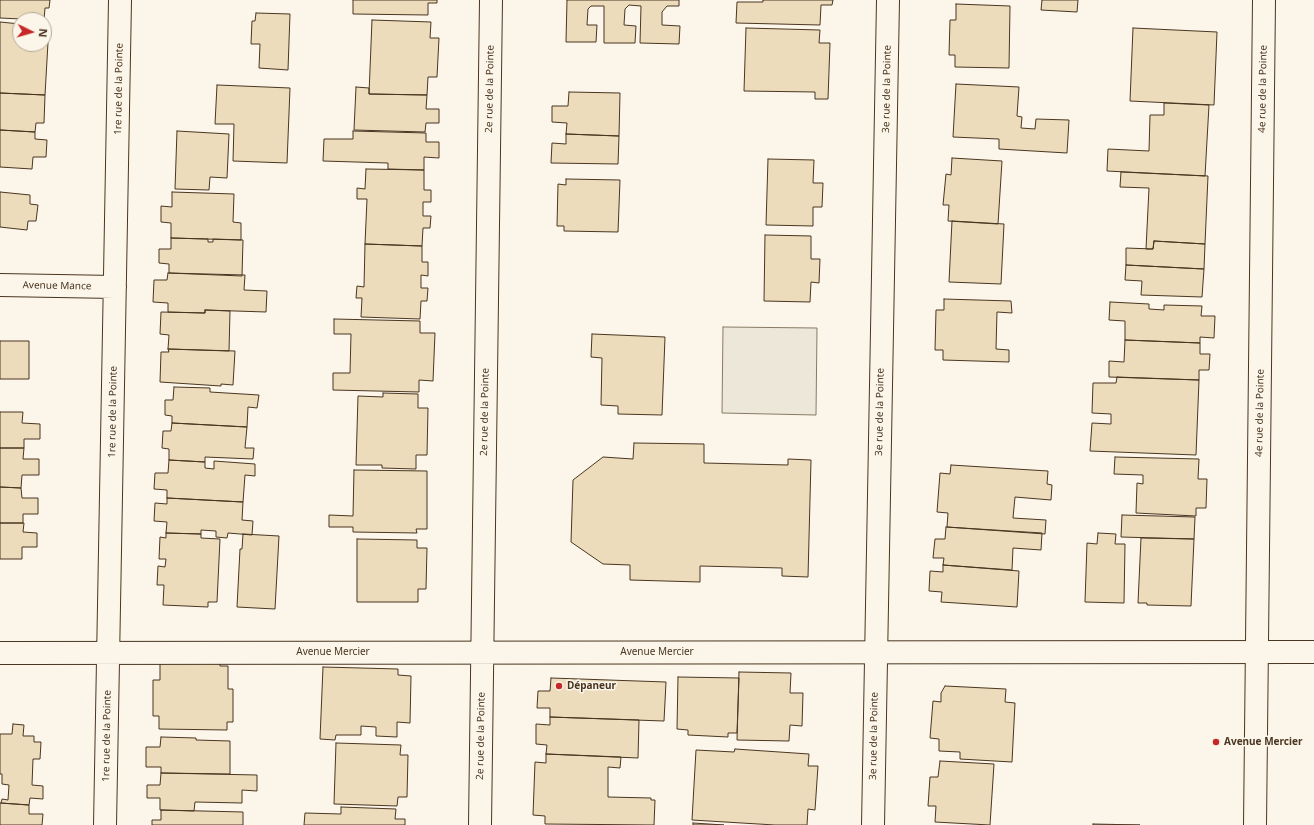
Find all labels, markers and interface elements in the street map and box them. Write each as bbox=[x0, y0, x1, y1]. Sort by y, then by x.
north arrow bbox=[12, 12, 52, 52]
text: N bbox=[36, 28, 51, 38]
street label: 1re rue de la Pointe bbox=[112, 43, 126, 135]
street label: 2e rue de la Pointe bbox=[483, 45, 497, 133]
street label: 3e rue de la Pointe bbox=[880, 45, 894, 133]
street label: 4e rue de la Pointe bbox=[1256, 45, 1270, 133]
street label: Avenue Mance bbox=[22, 279, 92, 293]
street label: 1re rue de la Pointe bbox=[106, 366, 120, 458]
street label: 2e rue de la Pointe bbox=[478, 368, 492, 456]
street label: 3e rue de la Pointe bbox=[873, 368, 887, 456]
street label: 4e rue de la Pointe bbox=[1253, 369, 1267, 457]
street label: Avenue Mercier bbox=[296, 646, 370, 658]
street label: Avenue Mercier bbox=[620, 646, 694, 658]
place label: Dépaneur bbox=[567, 680, 616, 692]
marker: Dépaneur bbox=[554, 681, 564, 691]
street label: 1re rue de la Pointe bbox=[100, 690, 114, 782]
street label: 2e rue de la Pointe bbox=[474, 692, 488, 780]
street label: 3e rue de la Pointe bbox=[867, 692, 881, 780]
place label: Avenue Mercier bbox=[1224, 736, 1302, 748]
marker: Avenue Mercier bbox=[1211, 737, 1221, 747]

